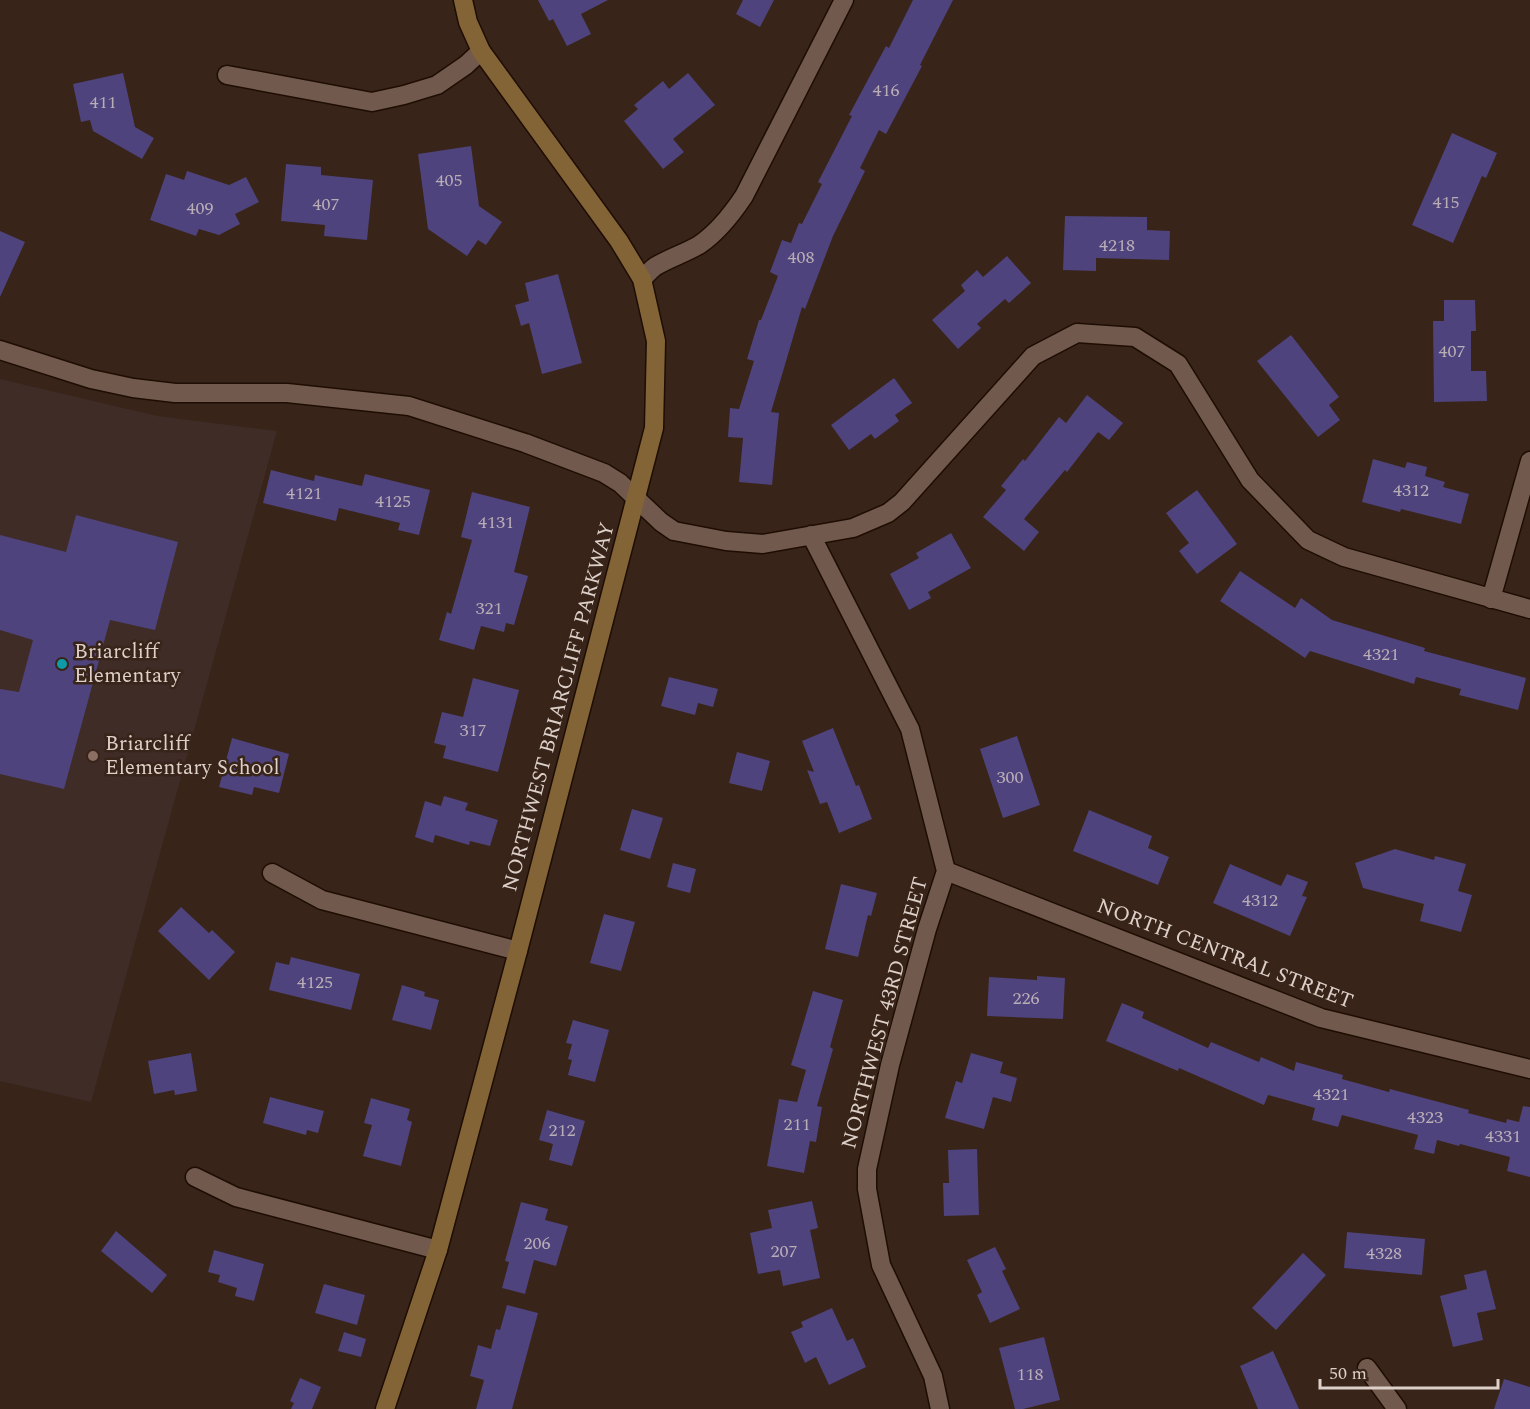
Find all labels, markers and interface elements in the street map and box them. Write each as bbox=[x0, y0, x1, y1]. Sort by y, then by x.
house number: 416 bbox=[873, 77, 900, 104]
house number: 411 bbox=[90, 89, 117, 116]
house number: 405 bbox=[436, 167, 463, 194]
house number: 415 bbox=[1433, 189, 1460, 216]
house number: 407 bbox=[313, 191, 340, 218]
house number: 409 bbox=[187, 195, 214, 222]
house number: 4218 bbox=[1099, 232, 1135, 259]
house number: 408 bbox=[788, 244, 815, 271]
house number: 407 bbox=[1439, 338, 1466, 365]
house number: 4312 bbox=[1393, 477, 1429, 504]
house number: 4121 bbox=[286, 480, 322, 507]
house number: 4125 bbox=[375, 488, 411, 515]
house number: 4131 bbox=[478, 509, 514, 536]
street label: NORTHWEST BRIARCLIFF PARKWAY bbox=[494, 519, 624, 895]
house number: 321 bbox=[476, 595, 503, 622]
place label: Briarcliff Elementary bbox=[74, 636, 182, 692]
house number: 4321 bbox=[1363, 641, 1399, 668]
marker: Briarcliff Elementary bbox=[55, 657, 69, 671]
house number: 317 bbox=[460, 717, 487, 744]
place label: Briarcliff Elementary School bbox=[105, 728, 280, 784]
marker: Briarcliff Elementary School bbox=[86, 749, 100, 763]
house number: 300 bbox=[997, 764, 1024, 791]
street label: NORTHWEST 43RD STREET bbox=[833, 873, 937, 1153]
house number: 4312 bbox=[1242, 887, 1278, 914]
street label: NORTH CENTRAL STREET bbox=[1092, 890, 1358, 1018]
house number: 4125 bbox=[297, 969, 333, 996]
house number: 226 bbox=[1013, 985, 1040, 1012]
house number: 4321 bbox=[1313, 1081, 1349, 1108]
house number: 4323 bbox=[1407, 1104, 1443, 1131]
house number: 211 bbox=[784, 1111, 811, 1138]
house number: 212 bbox=[549, 1117, 576, 1144]
house number: 4331 bbox=[1485, 1123, 1521, 1150]
house number: 206 bbox=[524, 1230, 551, 1257]
house number: 207 bbox=[771, 1238, 798, 1265]
house number: 4328 bbox=[1366, 1240, 1402, 1267]
scale bar bbox=[1320, 1352, 1498, 1390]
text: 50 m bbox=[1329, 1360, 1367, 1387]
house number: 118 bbox=[1017, 1361, 1044, 1388]

